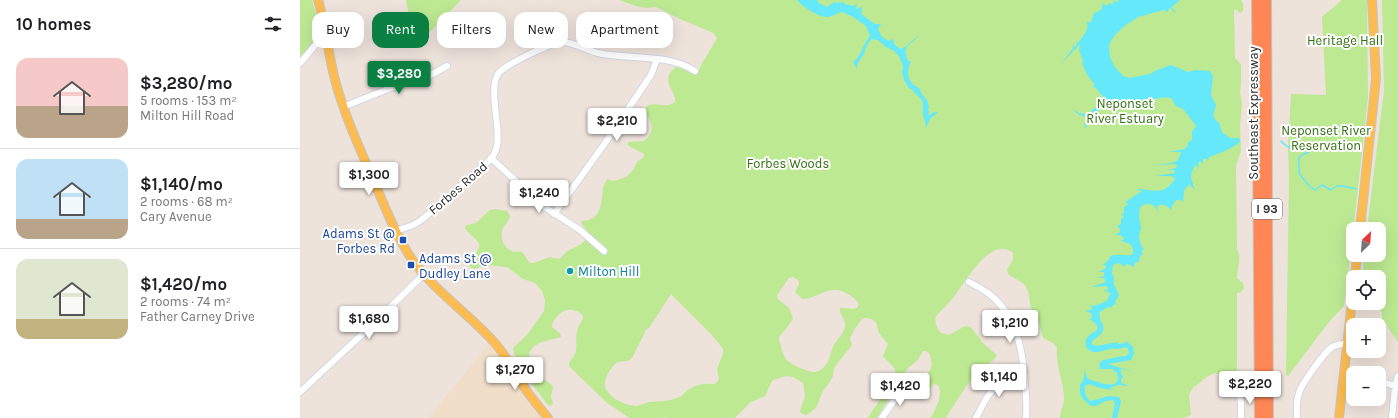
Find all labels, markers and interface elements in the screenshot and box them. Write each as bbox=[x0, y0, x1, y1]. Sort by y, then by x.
chip: Buy bbox=[312, 12, 364, 48]
chip: Rent bbox=[372, 12, 429, 48]
chip: Filters bbox=[437, 12, 506, 48]
chip: New bbox=[514, 12, 568, 48]
chip: Apartment bbox=[576, 12, 673, 48]
icon: filters bbox=[262, 13, 284, 35]
text: 10 homes bbox=[16, 14, 91, 34]
park label: Heritage Hall bbox=[1307, 33, 1383, 48]
street label: Southeast Expressway bbox=[1246, 46, 1261, 180]
pin: $3,280 bbox=[366, 61, 432, 95]
text: $3,280 bbox=[377, 66, 421, 81]
text: $3,280/mo bbox=[140, 73, 232, 93]
icon: home bbox=[48, 74, 96, 122]
text: 5 rooms · 153 m² bbox=[140, 93, 237, 108]
park label: Neponset River Estuary bbox=[1086, 96, 1164, 126]
text: Milton Hill Road bbox=[140, 108, 234, 123]
pin: $2,210 bbox=[584, 108, 650, 142]
text: $2,210 bbox=[597, 113, 637, 128]
park label: Neponset River Reservation bbox=[1281, 123, 1371, 153]
park label: Forbes Woods bbox=[747, 156, 829, 171]
street label: Forbes Road bbox=[426, 159, 490, 217]
pin: $1,300 bbox=[336, 162, 402, 196]
text: $1,300 bbox=[348, 167, 390, 182]
text: $1,140/mo bbox=[140, 174, 223, 194]
icon: home bbox=[48, 175, 96, 223]
pin: $1,240 bbox=[506, 180, 572, 214]
text: $1,240 bbox=[519, 185, 559, 200]
text: 2 rooms · 68 m² bbox=[140, 194, 233, 209]
road number: I 93 bbox=[1252, 199, 1282, 219]
text: Cary Avenue bbox=[140, 209, 212, 224]
north arrow bbox=[1346, 222, 1386, 262]
map controls bbox=[1346, 222, 1386, 406]
place label: Adams St @ Forbes Rd bbox=[323, 226, 395, 256]
marker: Adams St @ Forbes Rd bbox=[398, 235, 408, 245]
place label: Adams St @ Dudley Lane bbox=[419, 251, 491, 281]
marker: Adams St @ Dudley Lane bbox=[406, 260, 416, 270]
place label: Milton Hill bbox=[578, 264, 639, 279]
marker: Milton Hill bbox=[565, 266, 575, 276]
button: locate bbox=[1346, 270, 1386, 310]
text: $1,420/mo bbox=[140, 274, 227, 294]
icon: home bbox=[48, 275, 96, 323]
text: 2 rooms · 74 m² bbox=[140, 294, 231, 309]
pin: $1,680 bbox=[336, 306, 402, 340]
text: Father Carney Drive bbox=[140, 309, 255, 324]
pin: $1,210 bbox=[977, 310, 1043, 344]
text: $1,680 bbox=[348, 311, 390, 326]
text: $1,210 bbox=[991, 315, 1029, 330]
button: + bbox=[1346, 318, 1386, 358]
pin: $1,270 bbox=[482, 357, 548, 391]
text: $1,270 bbox=[495, 362, 535, 377]
pin: $1,140 bbox=[966, 364, 1032, 398]
button: − bbox=[1346, 366, 1386, 406]
text: $1,140 bbox=[980, 369, 1018, 384]
pin: $2,220 bbox=[1217, 371, 1283, 405]
pin: $1,420 bbox=[867, 373, 933, 407]
text: $2,220 bbox=[1228, 376, 1272, 391]
text: $1,420 bbox=[880, 378, 920, 393]

